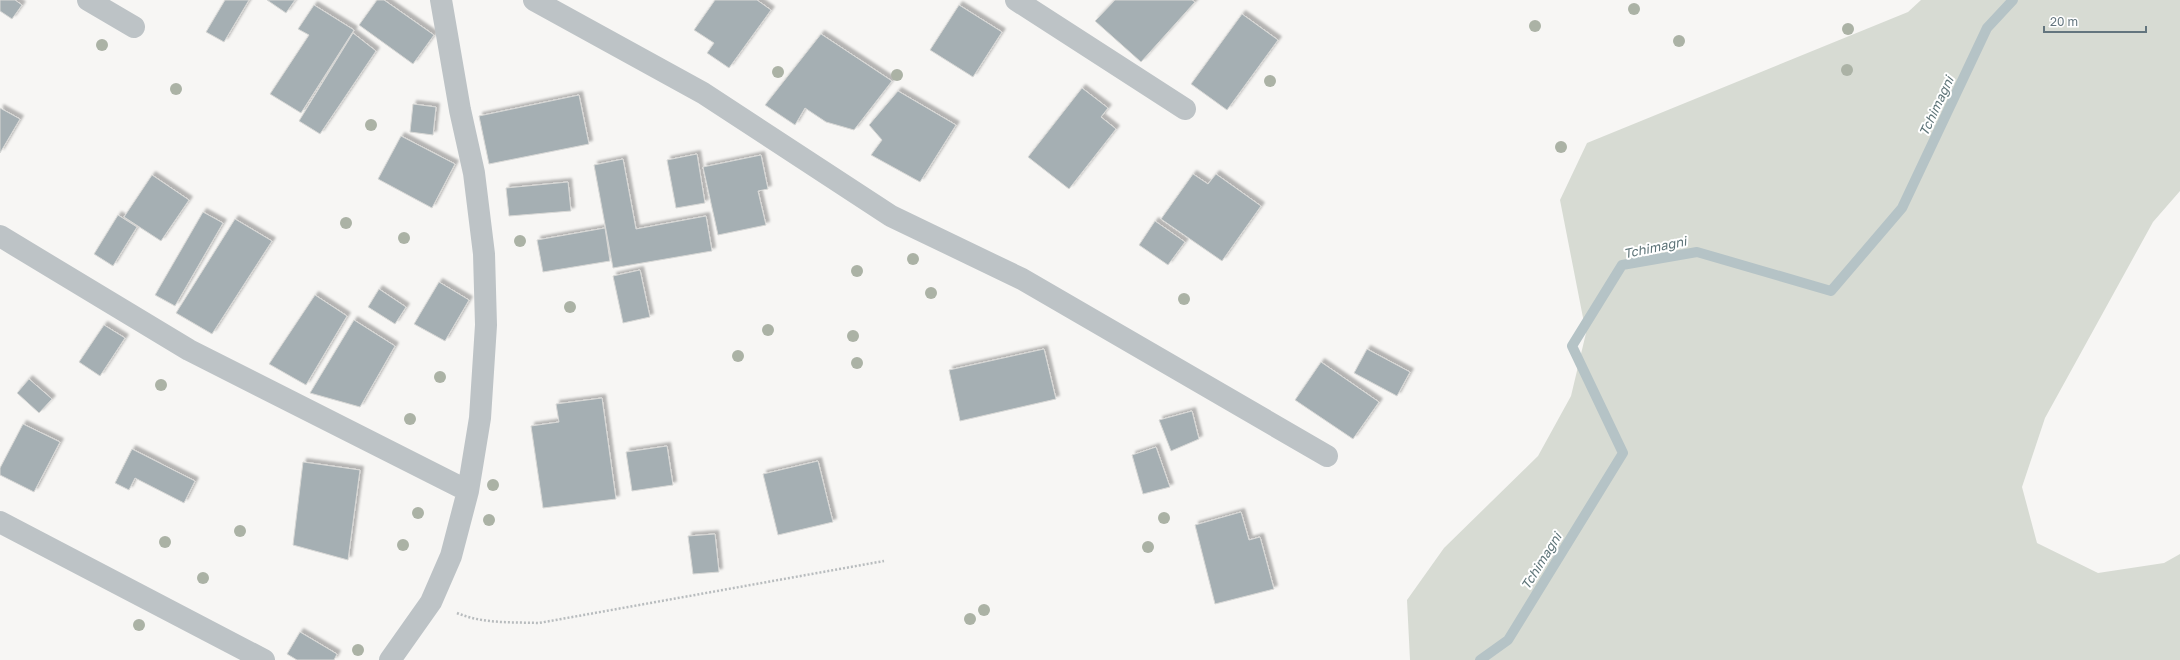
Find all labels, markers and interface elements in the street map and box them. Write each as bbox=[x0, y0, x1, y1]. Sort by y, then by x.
scale bar bbox=[2044, 8, 2146, 34]
text: 20 m bbox=[2050, 14, 2078, 29]
water label: Tchimagni bbox=[1915, 72, 1957, 138]
water label: Tchimagni bbox=[1622, 232, 1689, 261]
water label: Tchimagni bbox=[1517, 528, 1565, 592]

